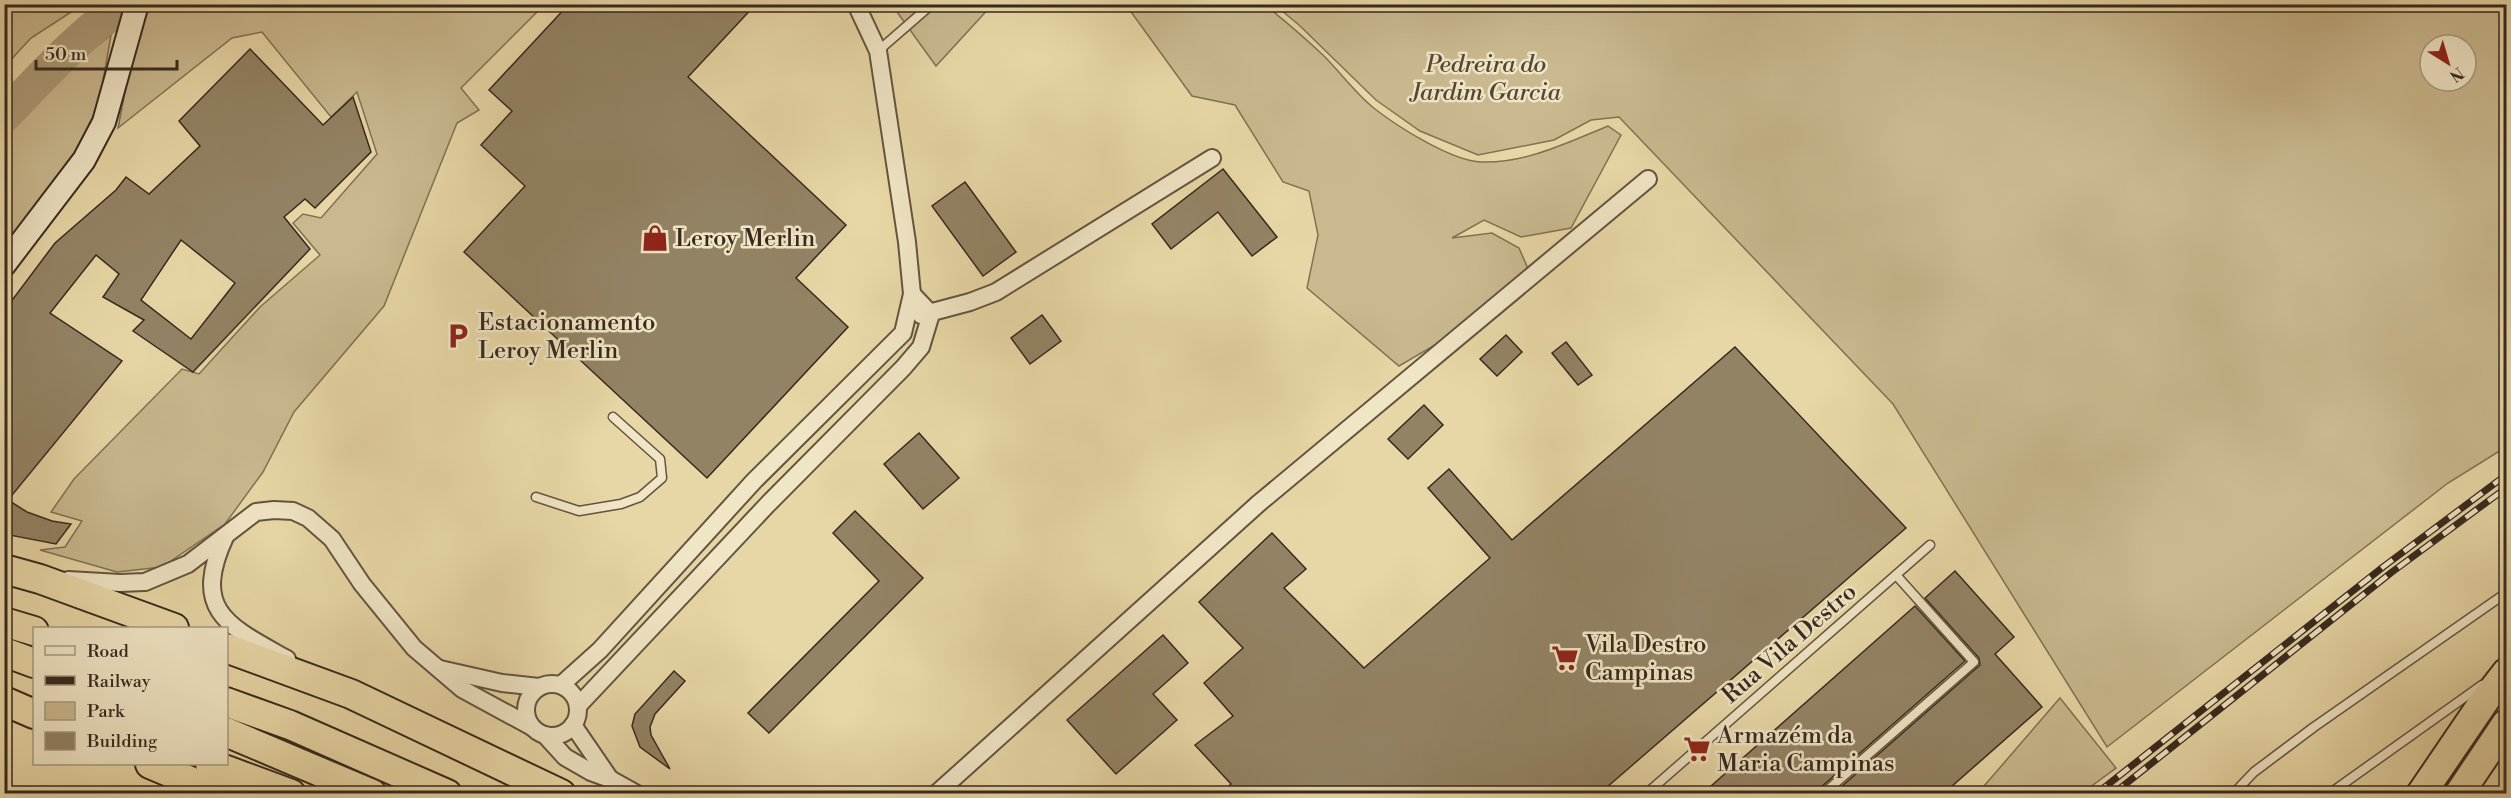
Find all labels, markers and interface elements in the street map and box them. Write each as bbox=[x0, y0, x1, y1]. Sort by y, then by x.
scale bar bbox=[36, 33, 177, 71]
north arrow bbox=[2418, 33, 2478, 93]
text: 50 m bbox=[45, 43, 87, 66]
park label: Pedreira do Jardim Garcia bbox=[1408, 50, 1561, 108]
text: N bbox=[2445, 62, 2467, 86]
shop icon: Leroy Merlin bbox=[640, 223, 670, 253]
place label: Leroy Merlin bbox=[675, 224, 815, 254]
place label: Estacionamento Leroy Merlin bbox=[478, 308, 655, 366]
parking icon: Estacionamento Leroy Merlin bbox=[443, 321, 473, 351]
street label: Rua Vila Destro bbox=[1716, 577, 1863, 710]
legend bbox=[33, 627, 228, 765]
place label: Vila Destro Campinas bbox=[1584, 630, 1706, 688]
text: Road bbox=[87, 640, 130, 663]
supermarket icon: Vila Destro Campinas bbox=[1550, 643, 1580, 673]
text: Railway bbox=[87, 670, 151, 693]
text: Park bbox=[87, 700, 126, 723]
place label: Armazém da Maria Campinas bbox=[1716, 721, 1895, 779]
text: Building bbox=[86, 730, 158, 753]
supermarket icon: Armazém da Maria Campinas bbox=[1682, 734, 1712, 764]

